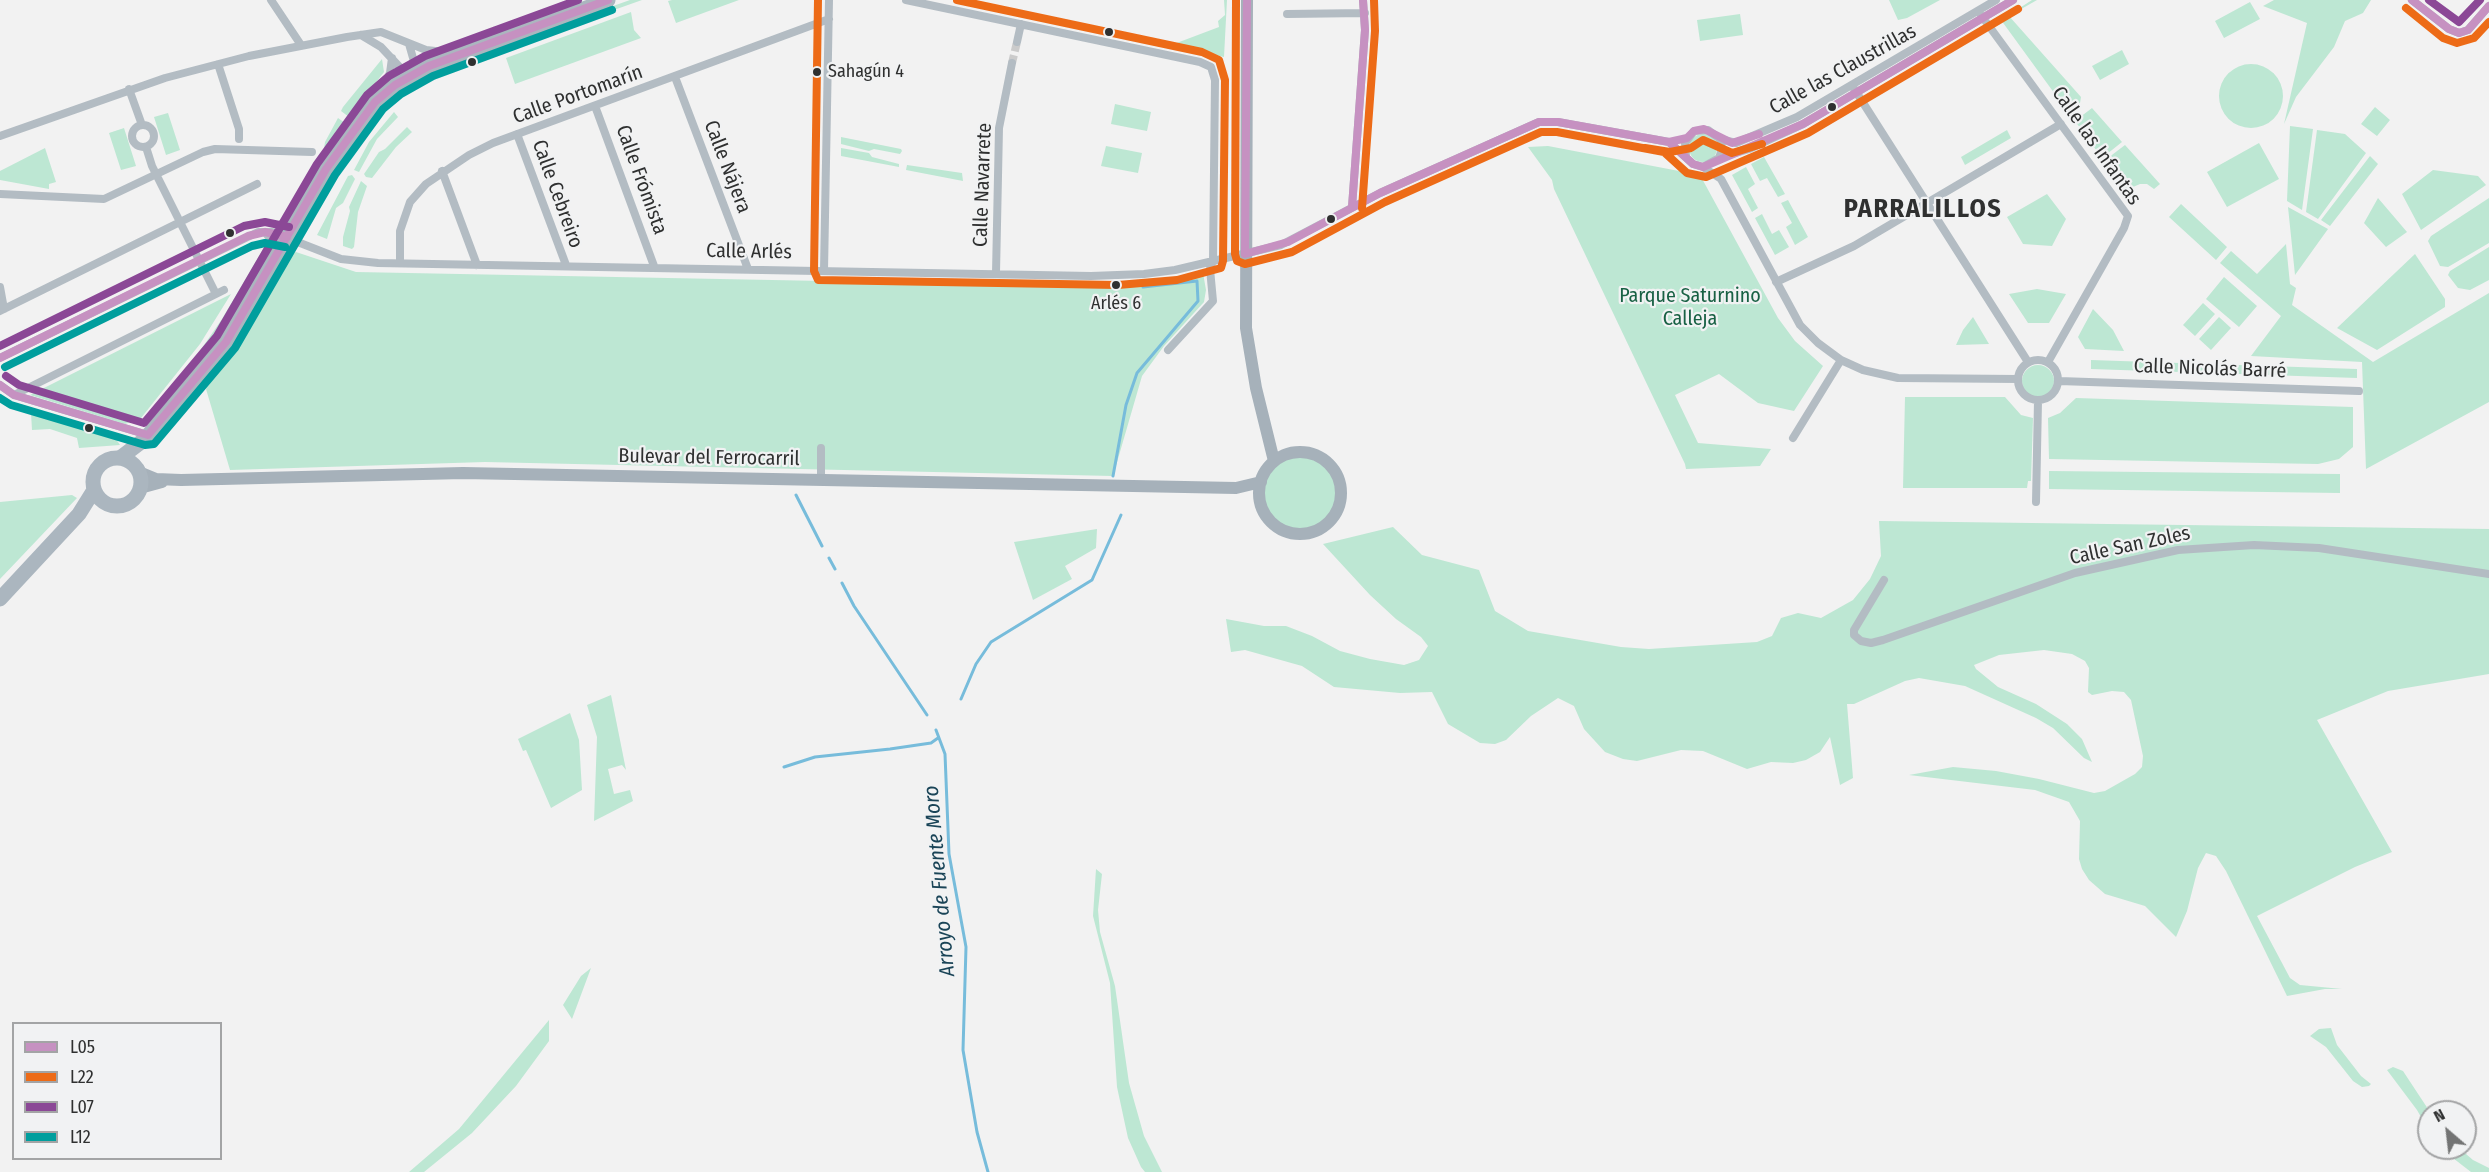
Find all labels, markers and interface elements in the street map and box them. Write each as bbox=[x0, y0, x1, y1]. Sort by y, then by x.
street label: Calle las Claustrillas bbox=[1766, 20, 1920, 120]
unlabelled marker bbox=[1103, 26, 1115, 38]
unlabelled marker bbox=[466, 56, 478, 68]
street label: Calle Portomarín bbox=[510, 60, 646, 130]
place label: Sahagún 4 bbox=[828, 61, 904, 83]
marker: Sahagún 4 bbox=[811, 66, 823, 78]
street label: Calle las Infantas bbox=[2046, 82, 2146, 210]
unlabelled marker bbox=[1826, 101, 1838, 113]
street label: Calle Nájera bbox=[698, 117, 756, 217]
street label: Calle Frómista bbox=[610, 122, 672, 238]
street label: Calle Navarrete bbox=[969, 123, 997, 247]
street label: Calle Cebreiro bbox=[526, 137, 588, 251]
district label: PARRALILLOS bbox=[1844, 194, 2002, 226]
unlabelled marker bbox=[1325, 213, 1337, 225]
unlabelled marker bbox=[224, 227, 236, 239]
street label: Calle Arlés bbox=[706, 239, 792, 265]
marker: Arlés 6 bbox=[1110, 279, 1122, 291]
park label: Parque Saturnino Calleja bbox=[1619, 284, 1761, 331]
place label: Arlés 6 bbox=[1091, 293, 1141, 315]
street label: Calle Nicolás Barré bbox=[2133, 354, 2287, 384]
unlabelled marker bbox=[83, 422, 95, 434]
street label: Bulevar del Ferrocarril bbox=[618, 444, 800, 472]
street label: Calle San Zoles bbox=[2068, 522, 2192, 570]
water label: Arroyo de Fuente Moro bbox=[919, 784, 961, 978]
legend bbox=[12, 1022, 222, 1160]
text: L05 bbox=[70, 1036, 95, 1058]
text: L22 bbox=[70, 1066, 94, 1088]
text: L07 bbox=[70, 1096, 94, 1118]
north arrow bbox=[2417, 1100, 2477, 1160]
text: N bbox=[2431, 1105, 2448, 1126]
text: L12 bbox=[70, 1126, 91, 1148]

